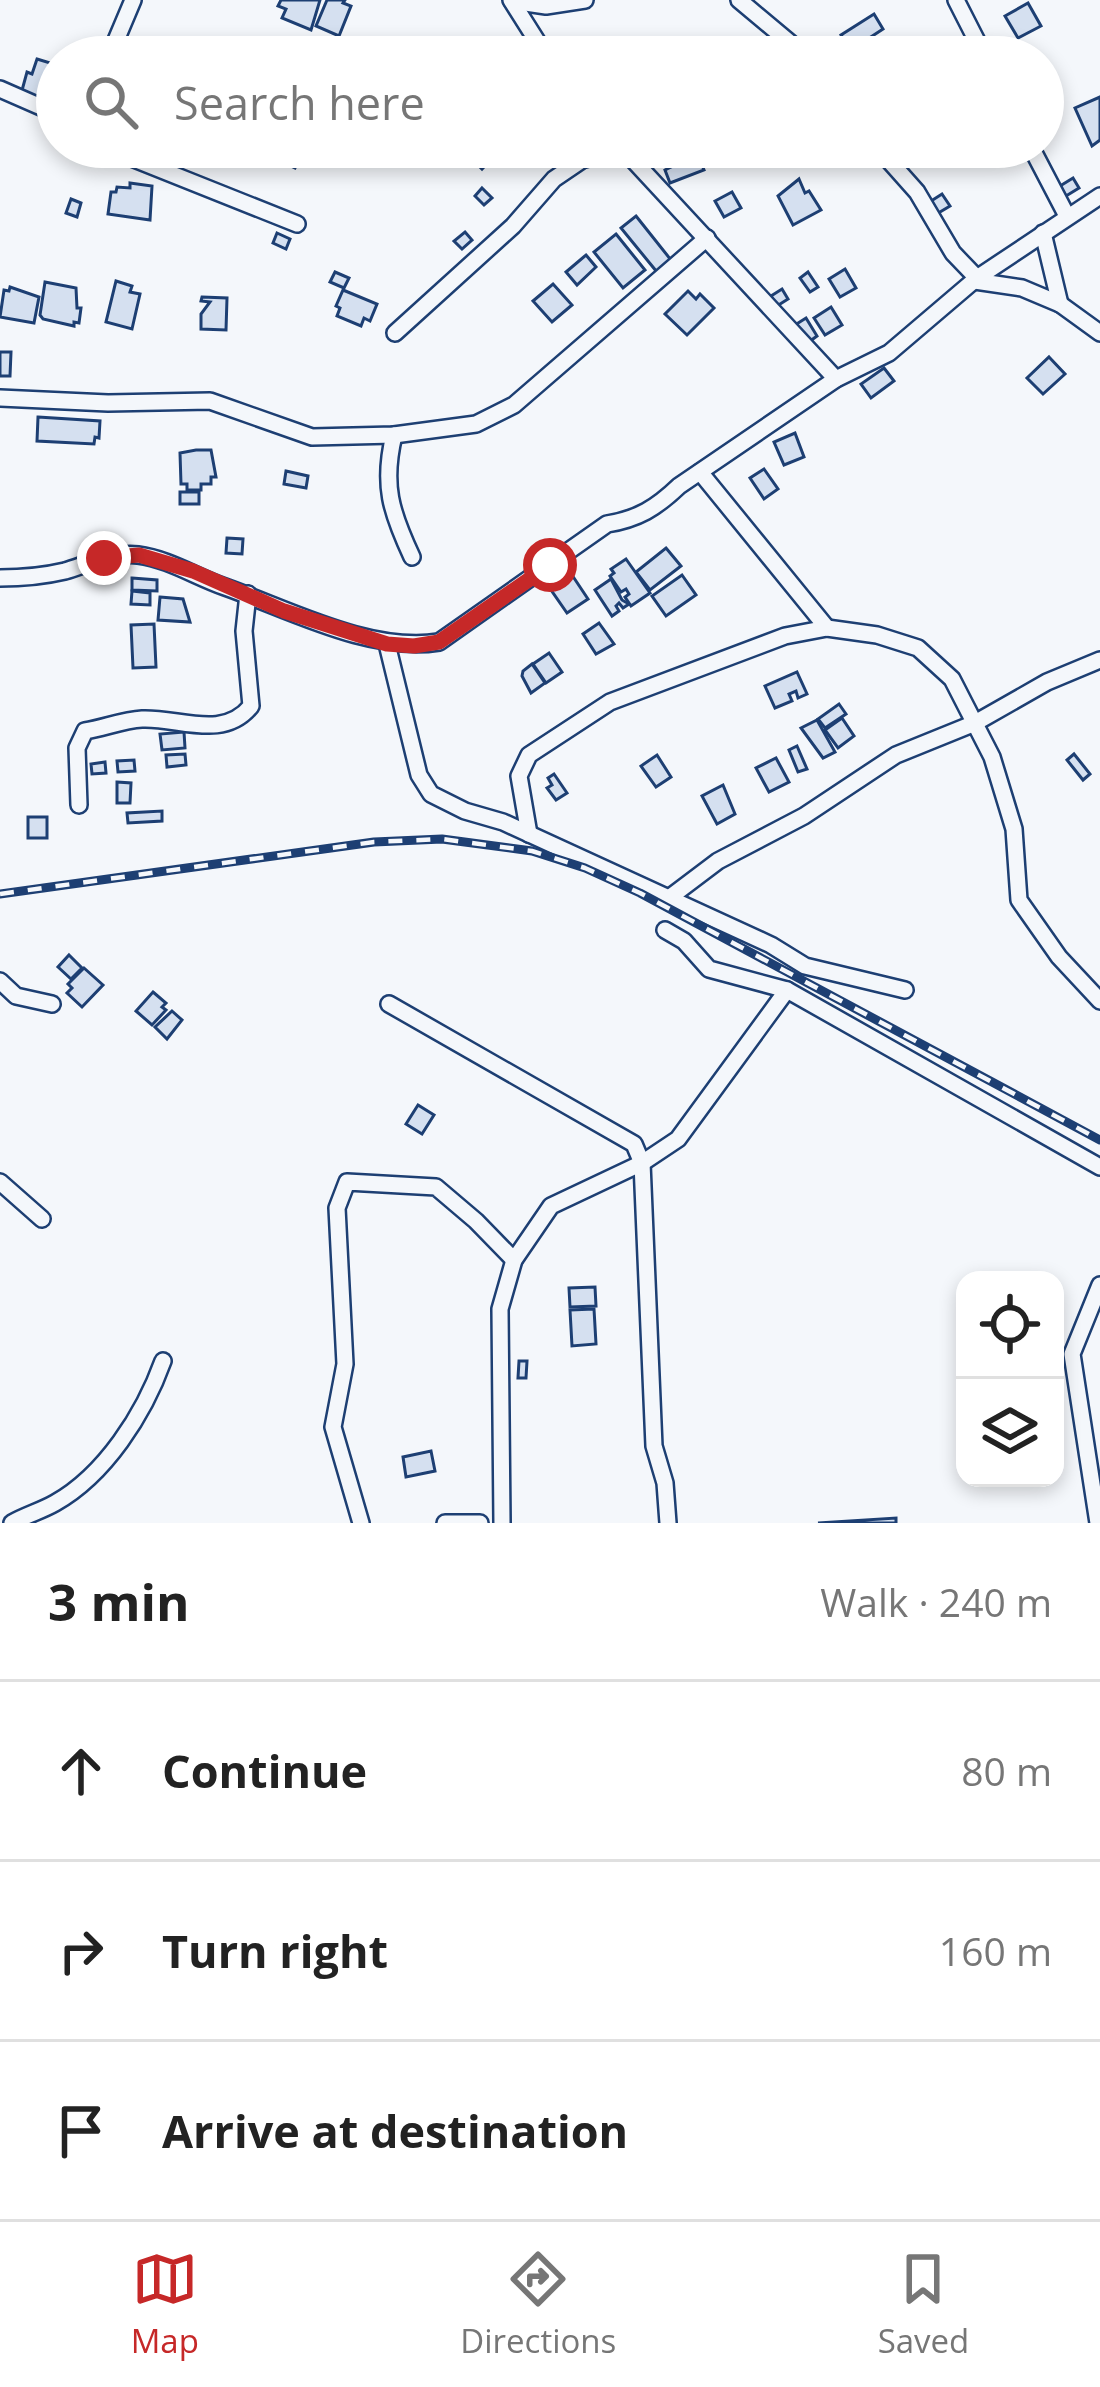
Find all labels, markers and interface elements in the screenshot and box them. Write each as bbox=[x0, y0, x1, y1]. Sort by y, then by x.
search box bbox=[36, 36, 1064, 168]
icon: search bbox=[78, 69, 144, 135]
text: Search here bbox=[174, 72, 425, 133]
route end bbox=[77, 531, 131, 585]
route start bbox=[523, 538, 577, 592]
map controls bbox=[956, 1271, 1064, 1487]
button: locate bbox=[956, 1271, 1064, 1379]
button: layers bbox=[956, 1379, 1064, 1487]
text: 3 min bbox=[48, 1566, 190, 1636]
text: Walk · 240 m bbox=[820, 1575, 1052, 1628]
icon: ahead bbox=[48, 1738, 114, 1804]
text: Continue bbox=[162, 1740, 367, 1801]
text: 80 m bbox=[961, 1744, 1052, 1797]
icon: right bbox=[48, 1918, 114, 1984]
text: Turn right bbox=[162, 1920, 388, 1981]
text: 160 m bbox=[939, 1924, 1052, 1977]
icon: arrive bbox=[48, 2098, 114, 2164]
text: Arrive at destination bbox=[162, 2100, 628, 2161]
tab: Map bbox=[131, 2246, 199, 2363]
tab: Directions bbox=[460, 2246, 616, 2363]
tab: Saved bbox=[878, 2246, 969, 2363]

